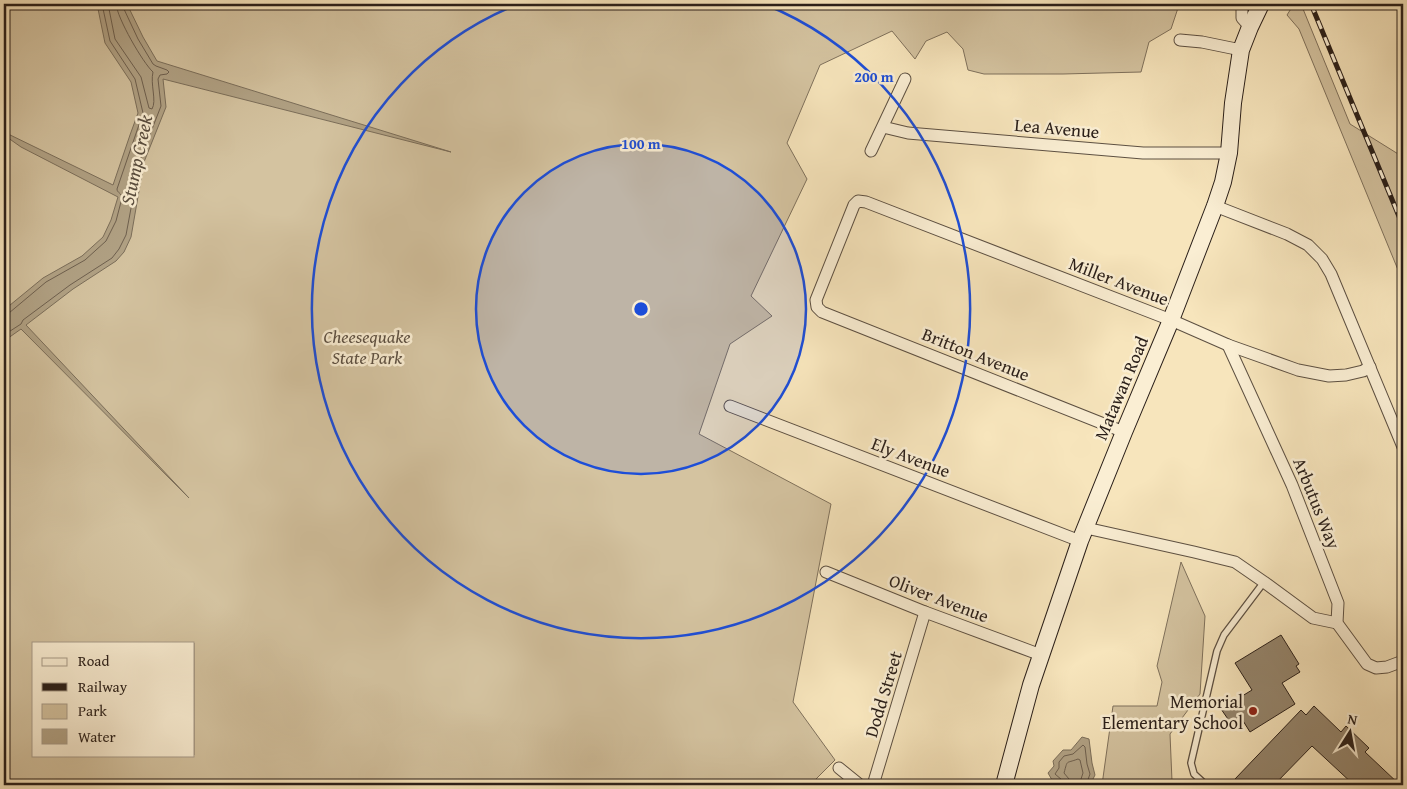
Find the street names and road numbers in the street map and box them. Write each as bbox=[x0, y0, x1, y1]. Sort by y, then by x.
street label: Lea Avenue bbox=[1013, 111, 1101, 145]
street label: Miller Avenue bbox=[1065, 250, 1173, 312]
street label: Britton Avenue bbox=[918, 320, 1034, 388]
street label: Matawan Road bbox=[1087, 331, 1155, 444]
street label: Ely Avenue bbox=[868, 430, 954, 484]
street label: Arbutus Way bbox=[1286, 453, 1348, 553]
street label: Oliver Avenue bbox=[885, 567, 993, 629]
street label: Dodd Street bbox=[857, 647, 909, 740]

